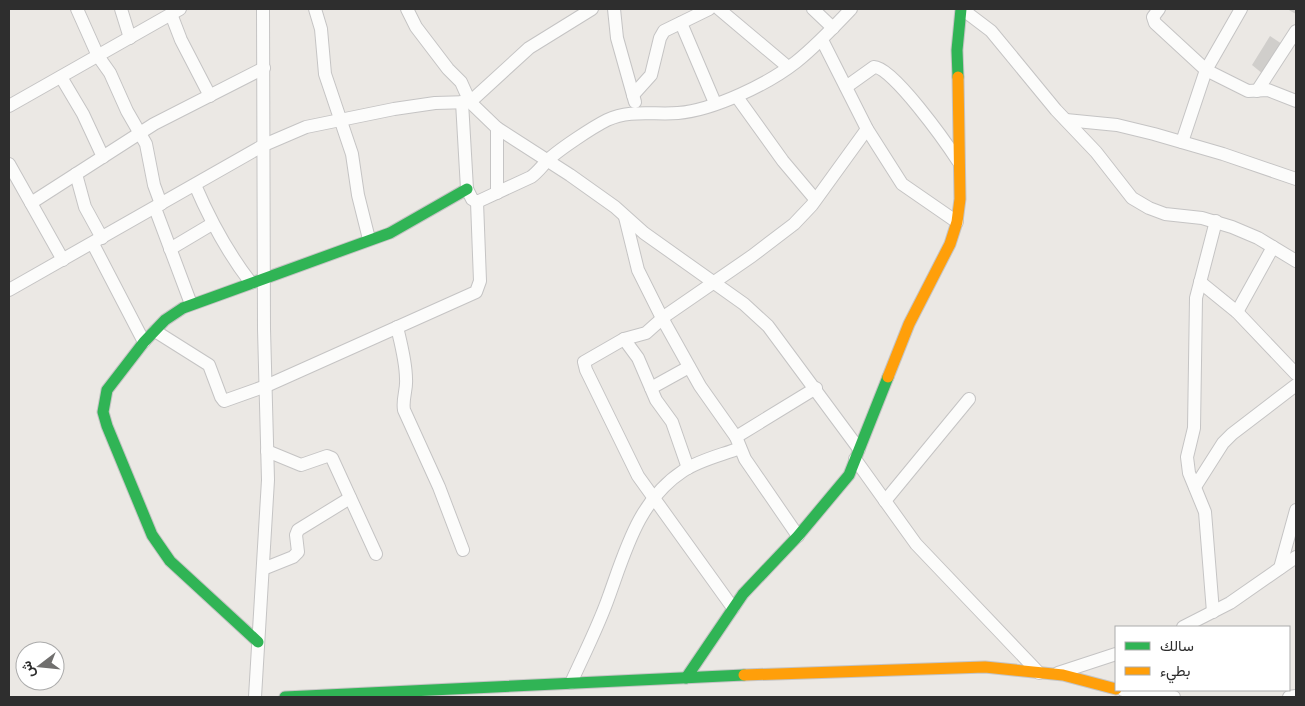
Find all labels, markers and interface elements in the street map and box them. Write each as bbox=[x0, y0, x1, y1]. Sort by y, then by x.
legend bbox=[1115, 626, 1290, 691]
text: سالك bbox=[1160, 637, 1194, 655]
north arrow bbox=[15, 641, 65, 691]
text: ش bbox=[17, 659, 38, 680]
text: بطيء bbox=[1160, 662, 1190, 684]

